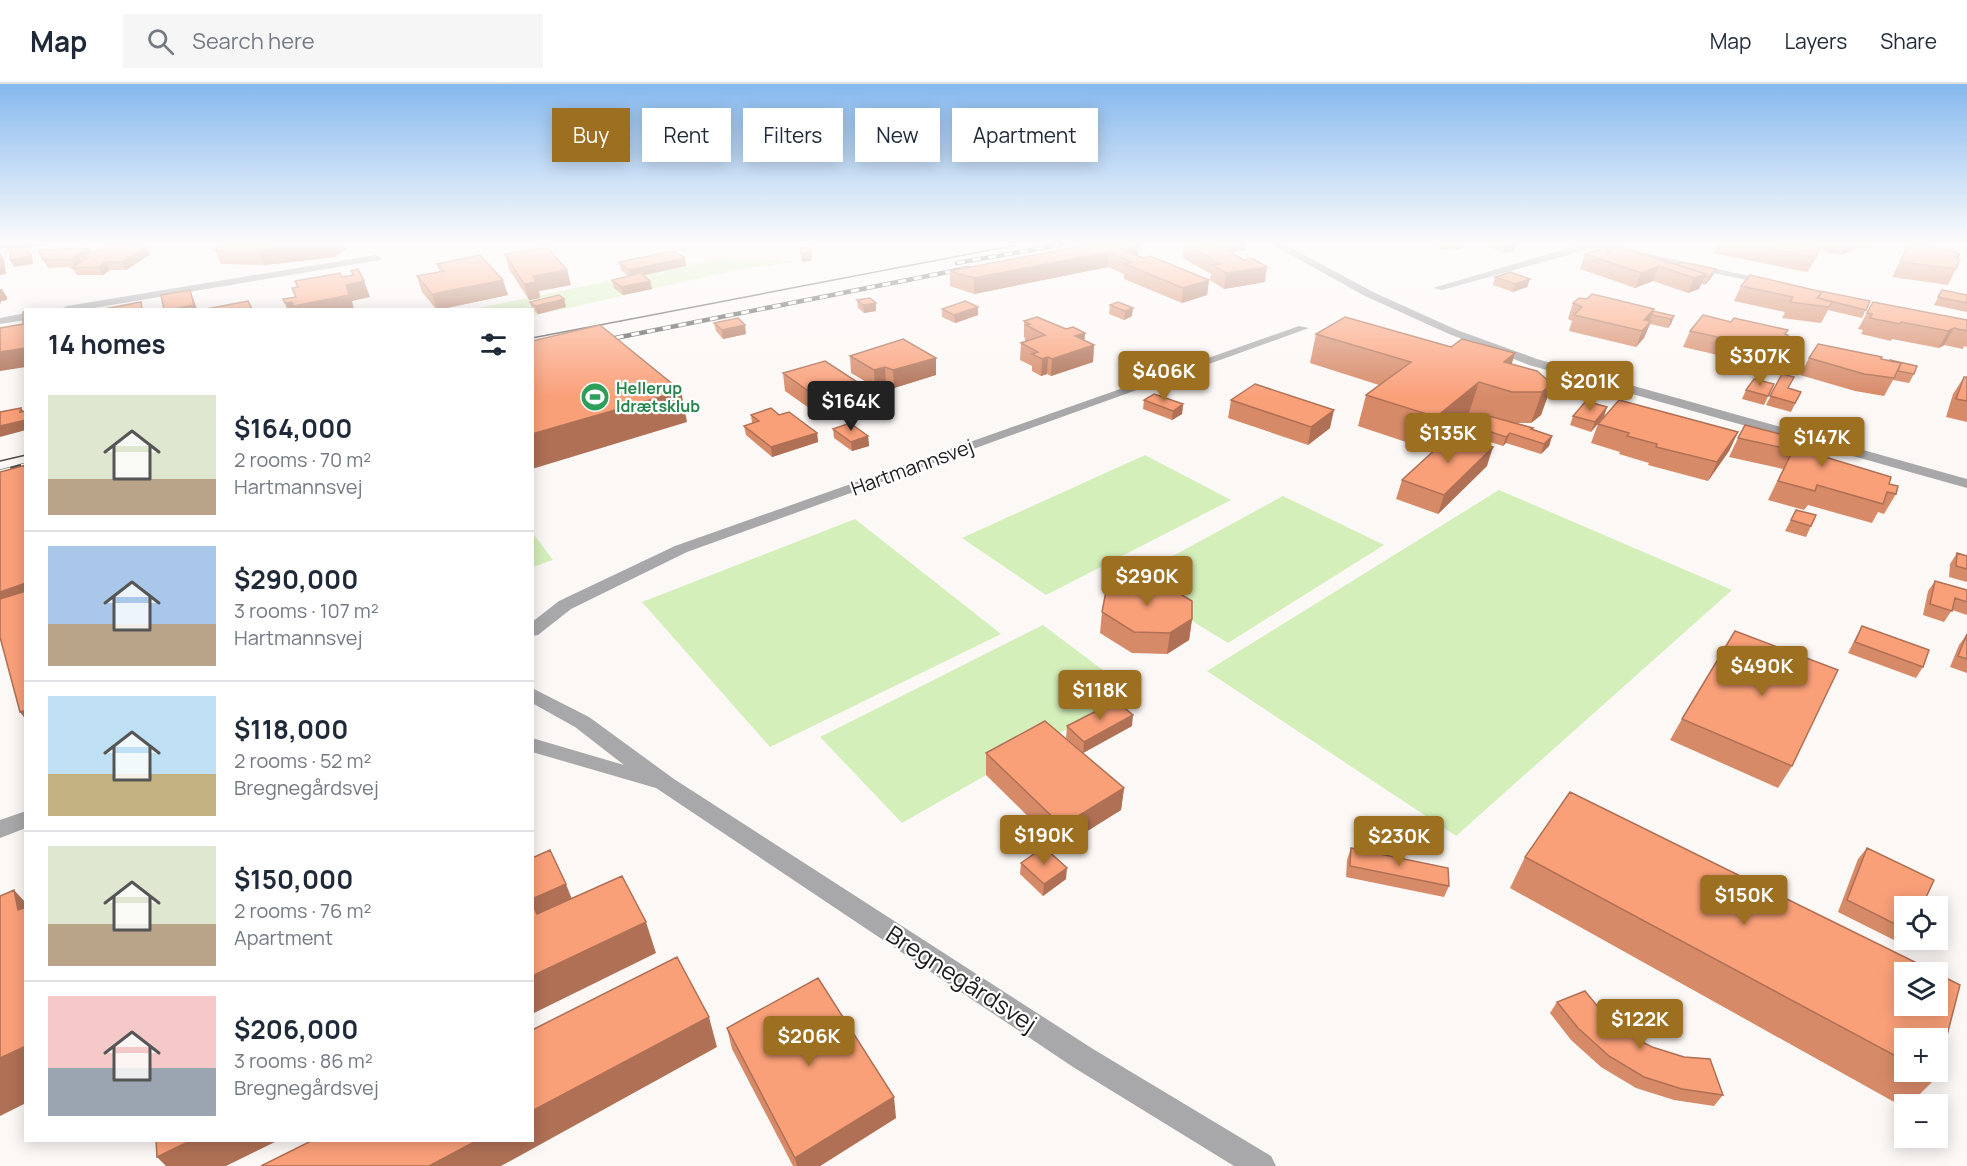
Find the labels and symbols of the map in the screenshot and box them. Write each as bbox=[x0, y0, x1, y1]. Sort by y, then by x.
pin: $307K bbox=[1718, 336, 1802, 387]
pin: $406K bbox=[1122, 351, 1206, 402]
pin: $201K bbox=[1548, 361, 1632, 412]
place label: Hellerup Idrætsklub bbox=[616, 377, 700, 417]
sports icon: Hellerup Idrætsklub bbox=[579, 381, 611, 413]
pin: $164K bbox=[809, 381, 893, 432]
pin: $135K bbox=[1406, 413, 1490, 464]
pin: $147K bbox=[1780, 417, 1864, 468]
street label: Hartmannsvej bbox=[847, 432, 977, 502]
pin: $290K bbox=[1105, 556, 1189, 607]
pin: $490K bbox=[1720, 646, 1804, 697]
pin: $118K bbox=[1058, 670, 1142, 721]
pin: $190K bbox=[1002, 815, 1086, 866]
pin: $230K bbox=[1357, 816, 1441, 867]
pin: $150K bbox=[1702, 875, 1786, 926]
street label: Bregnegårdsvej bbox=[880, 917, 1044, 1039]
pin: $122K bbox=[1598, 999, 1682, 1050]
pin: $206K bbox=[767, 1016, 851, 1067]

